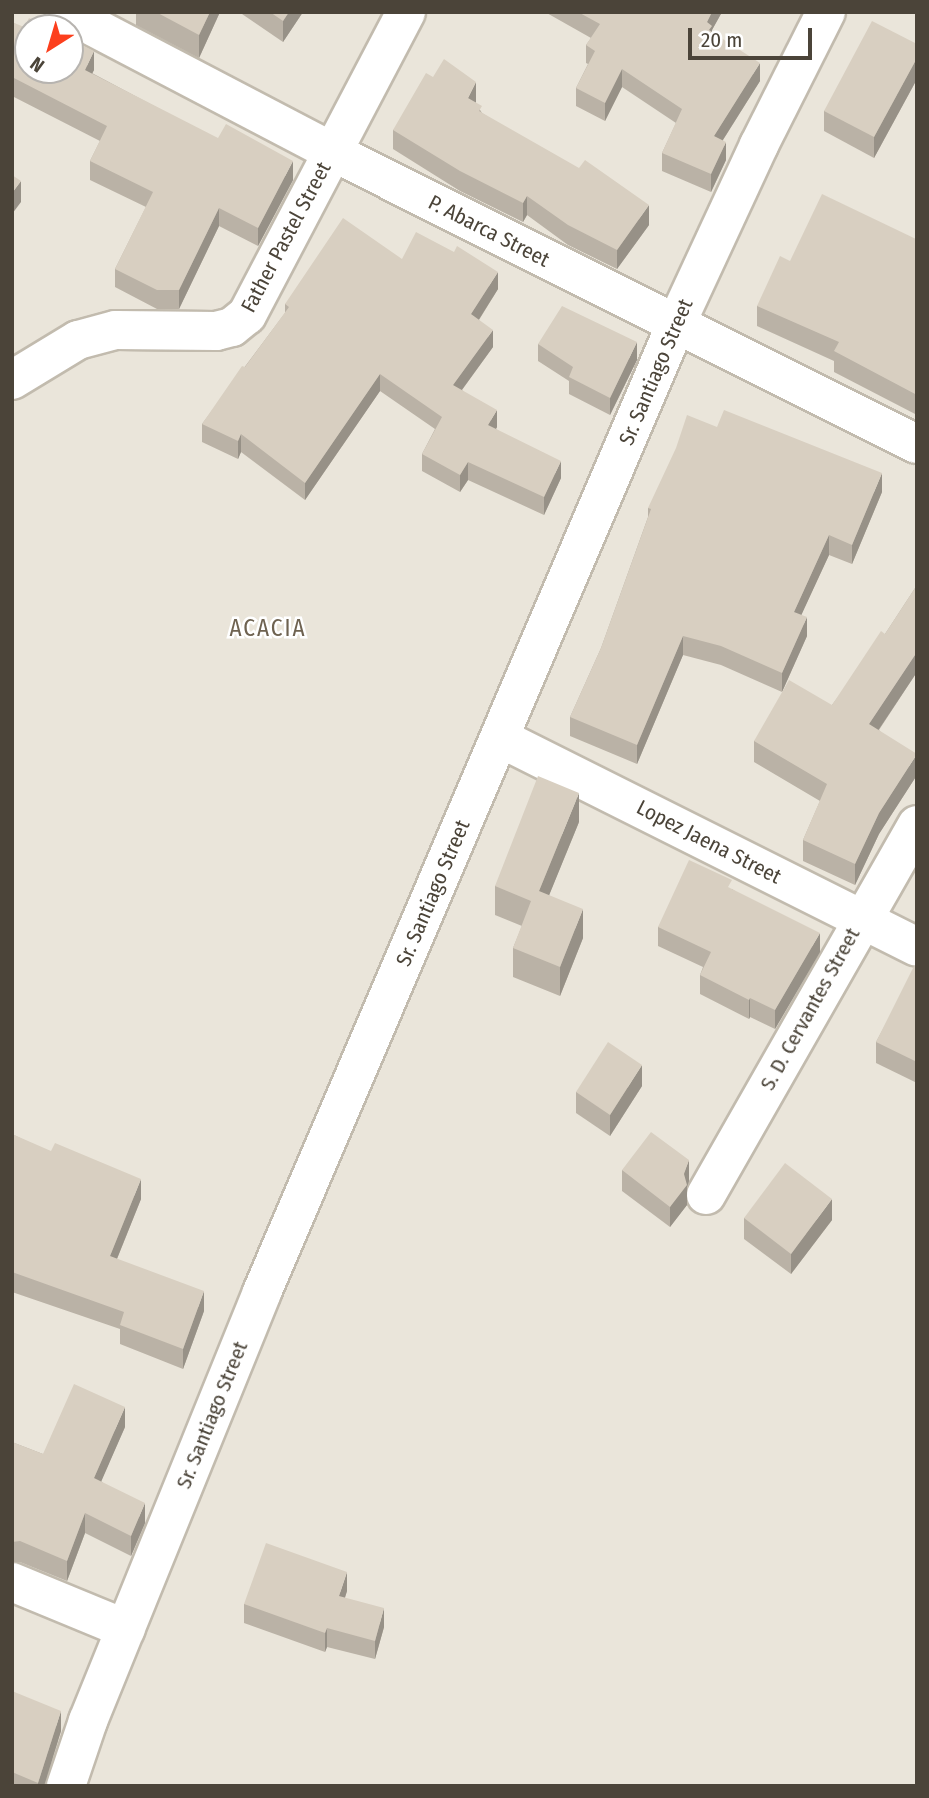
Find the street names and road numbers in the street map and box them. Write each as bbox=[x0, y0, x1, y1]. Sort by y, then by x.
street label: Father Pastel Street bbox=[236, 157, 336, 317]
street label: P. Abarca Street bbox=[424, 190, 554, 272]
street label: Sr. Santiago Street bbox=[614, 295, 698, 449]
street label: Lopez Jaena Street bbox=[633, 795, 785, 889]
street label: Sr. Santiago Street bbox=[391, 816, 475, 970]
street label: S. D. Cervantes Street bbox=[755, 923, 865, 1095]
street label: Sr. Santiago Street bbox=[171, 1338, 253, 1492]

